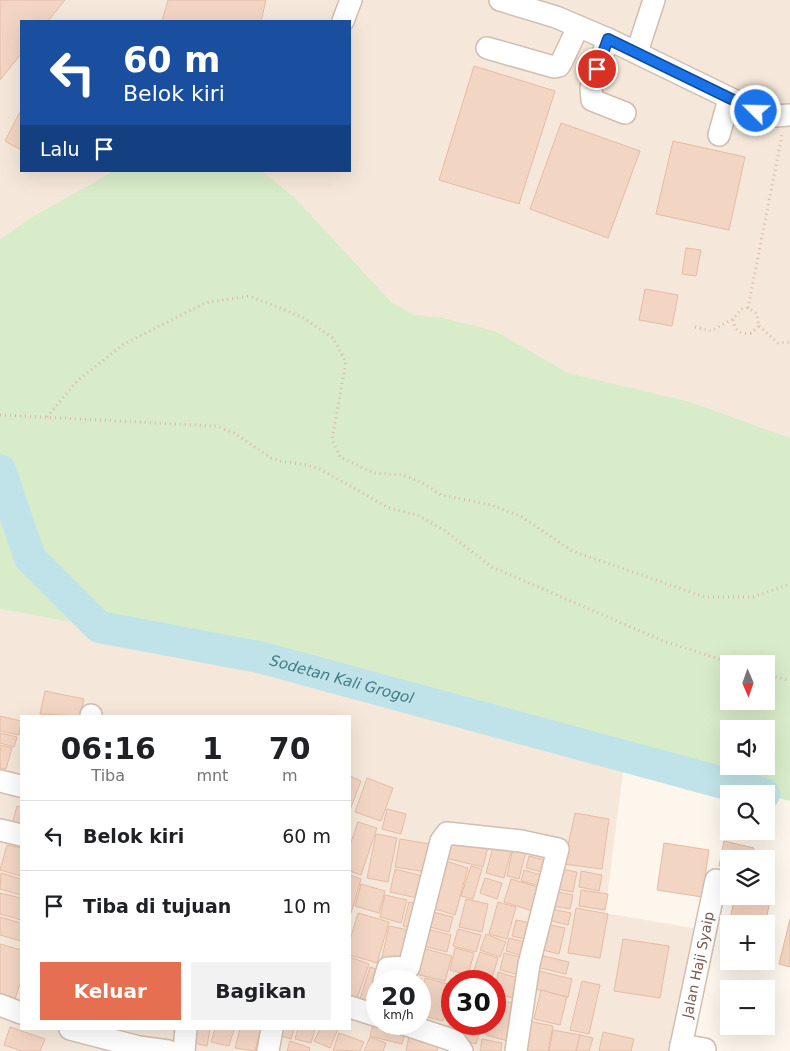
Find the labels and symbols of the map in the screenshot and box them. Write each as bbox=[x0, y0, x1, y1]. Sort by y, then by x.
pin bbox=[576, 48, 618, 90]
position arrow bbox=[729, 84, 781, 136]
water label: Sodetan Kali Grogol bbox=[268, 651, 416, 708]
north arrow bbox=[720, 655, 775, 710]
street label: Jalan Haji Syaip bbox=[679, 910, 717, 1021]
speed limit sign: 30 bbox=[441, 970, 506, 1035]

